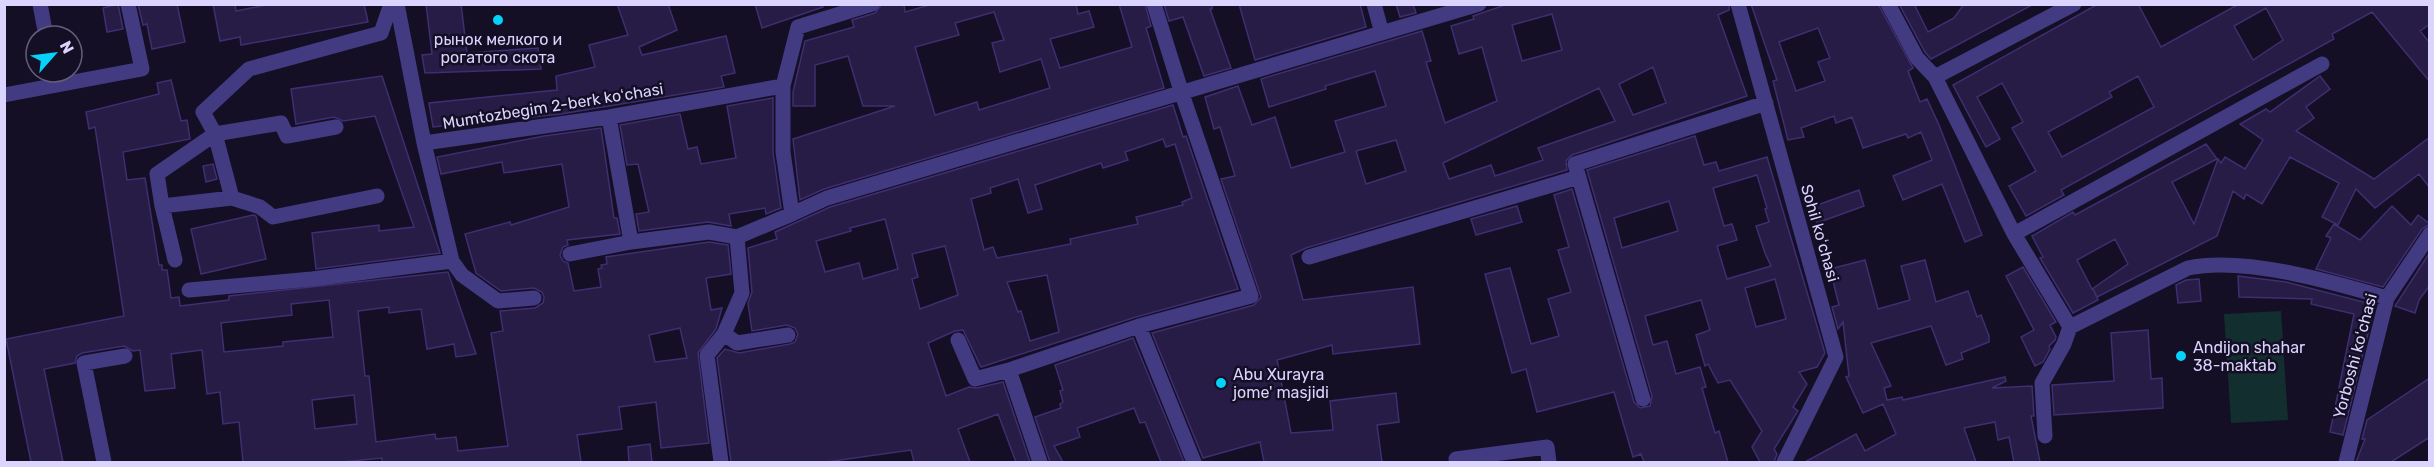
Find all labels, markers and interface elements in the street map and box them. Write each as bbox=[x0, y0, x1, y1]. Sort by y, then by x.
marker: рынок мелкого и рогатого скота bbox=[491, 13, 505, 27]
north arrow bbox=[24, 24, 84, 84]
place label: рынок мелкого и рогатого скота bbox=[434, 30, 562, 67]
text: N bbox=[56, 38, 78, 57]
street label: Mumtozbegim 2-berk koʻchasi bbox=[441, 79, 665, 133]
street label: Sohil koʻchasi bbox=[1797, 182, 1843, 284]
street label: Yorboshi koʻchasi bbox=[2329, 291, 2381, 421]
place label: Andijon shahar 38-maktab bbox=[2193, 338, 2305, 375]
marker: Andijon shahar 38-maktab bbox=[2174, 349, 2188, 363]
place label: Abu Xurayra jome' masjidi bbox=[1232, 365, 1329, 402]
marker: Abu Xurayra jome' masjidi bbox=[1214, 376, 1228, 390]

